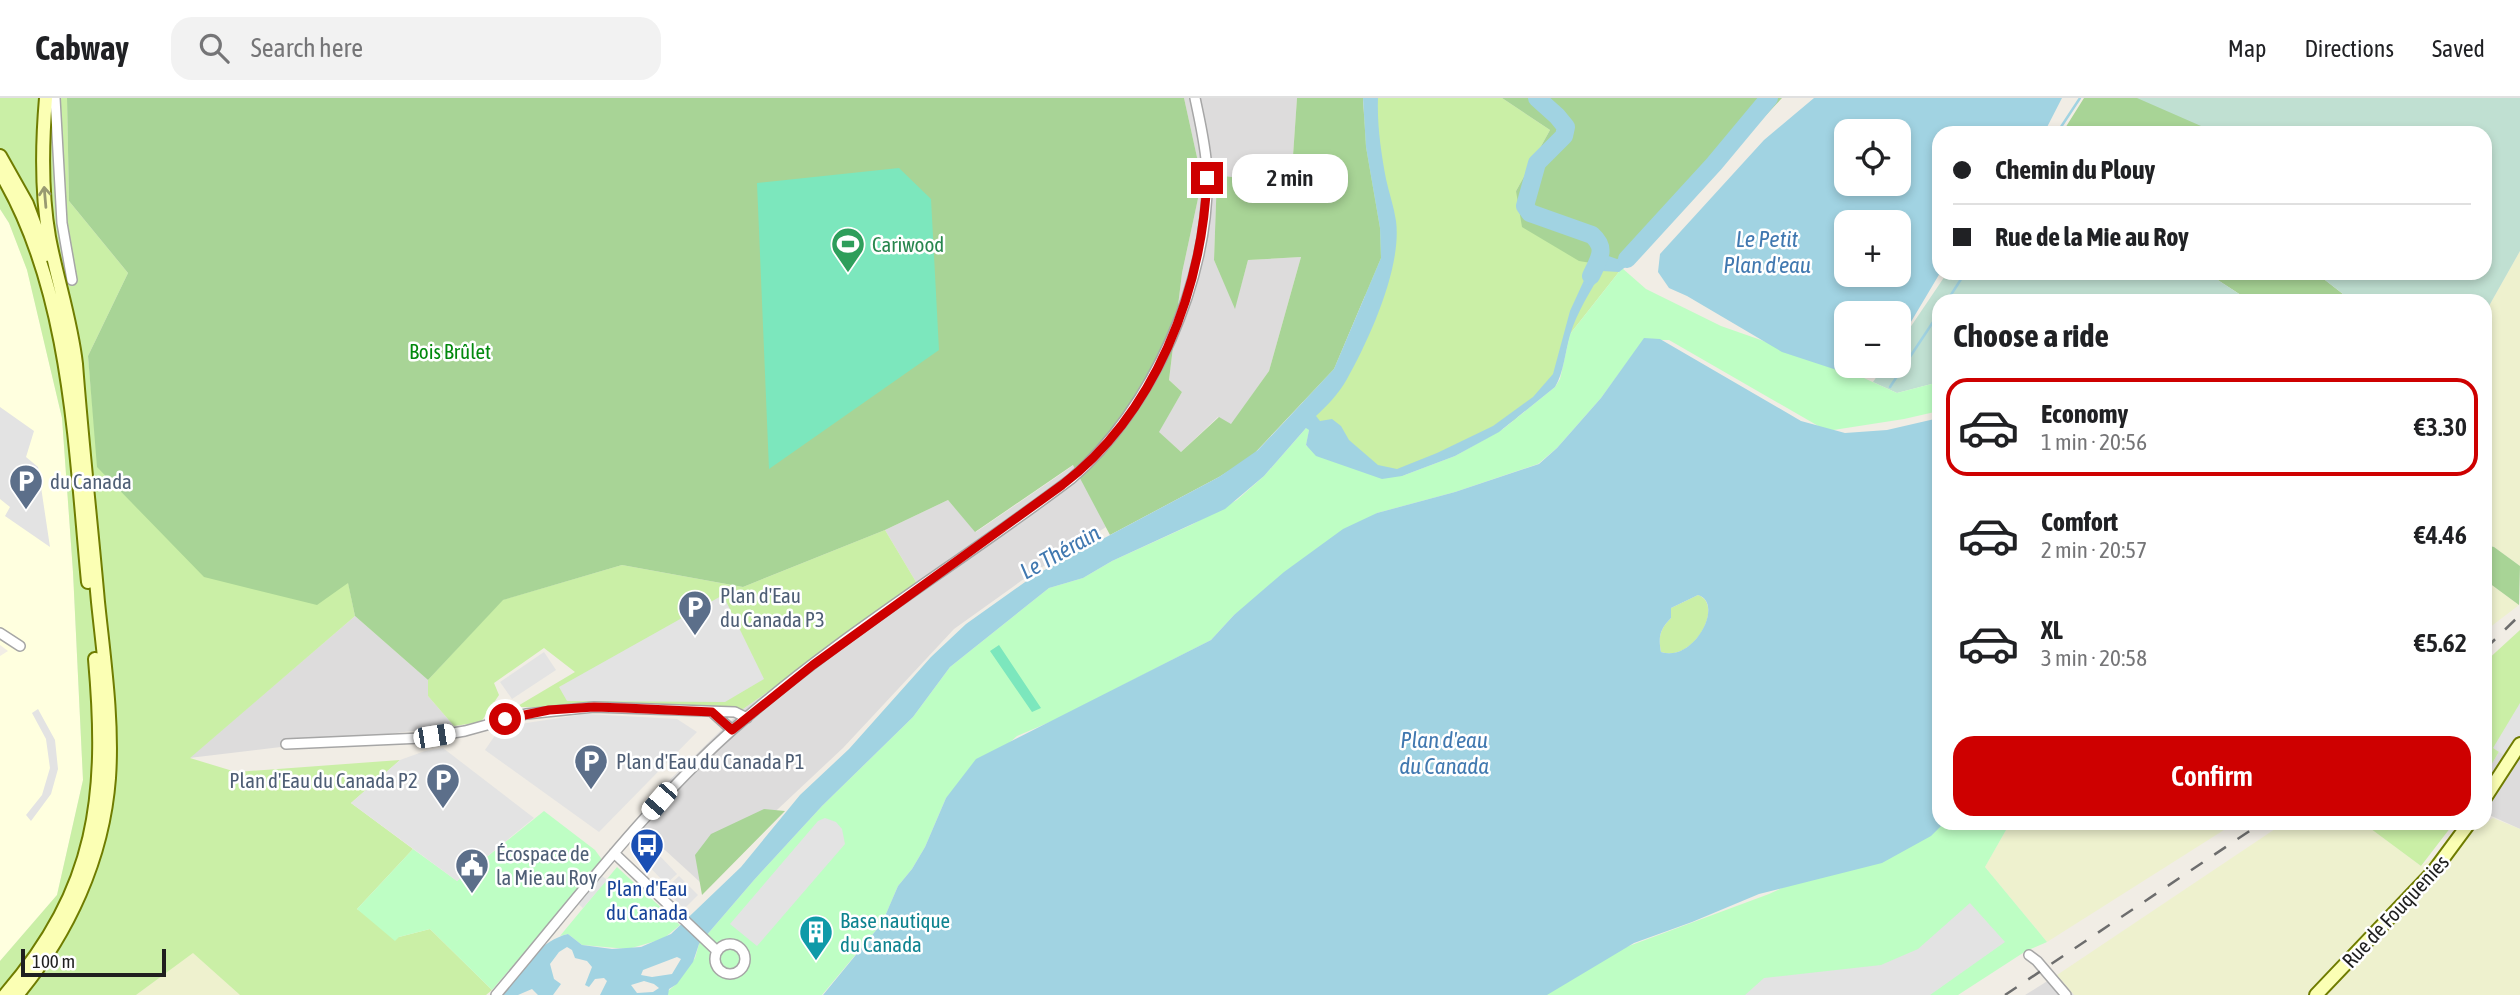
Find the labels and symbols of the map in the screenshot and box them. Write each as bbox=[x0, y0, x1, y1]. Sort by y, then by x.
callout: 2 min bbox=[1232, 154, 1347, 202]
route end bbox=[1191, 162, 1223, 194]
one-way arrow bbox=[38, 186, 51, 209]
sports icon: Cariwood bbox=[829, 225, 867, 274]
water label: Le Petit Plan d'eau bbox=[1723, 226, 1811, 278]
place label: Cariwood bbox=[872, 232, 944, 256]
park label: Bois Brûlet bbox=[409, 339, 491, 363]
parking icon: du Canada bbox=[7, 462, 45, 511]
place label: du Canada bbox=[50, 469, 132, 493]
water label: Le Thérain bbox=[1016, 520, 1104, 584]
place label: Plan d'Eau du Canada P3 bbox=[720, 583, 825, 631]
parking icon: Plan d'Eau du Canada P3 bbox=[676, 588, 714, 637]
route start bbox=[489, 703, 521, 735]
car bbox=[412, 722, 457, 750]
water label: Plan d'eau du Canada bbox=[1399, 727, 1489, 779]
parking icon: Plan d'Eau du Canada P1 bbox=[572, 742, 610, 791]
place label: Plan d'Eau du Canada P1 bbox=[616, 749, 805, 773]
parking icon: Plan d'Eau du Canada P2 bbox=[424, 761, 462, 810]
place label: Plan d'Eau du Canada P2 bbox=[229, 768, 418, 792]
car bbox=[638, 778, 681, 824]
bus stop icon: Plan d'Eau du Canada bbox=[628, 826, 666, 875]
place label: Écospace de la Mie au Roy bbox=[496, 841, 597, 889]
public building icon: Écospace de la Mie au Roy bbox=[453, 846, 491, 895]
street label: Rue de Fouquenies bbox=[2337, 850, 2453, 972]
place label: Plan d'Eau du Canada bbox=[606, 876, 688, 924]
place label: Base nautique du Canada bbox=[840, 908, 950, 956]
building icon: Base nautique du Canada bbox=[797, 913, 835, 962]
scale bar bbox=[21, 946, 166, 978]

